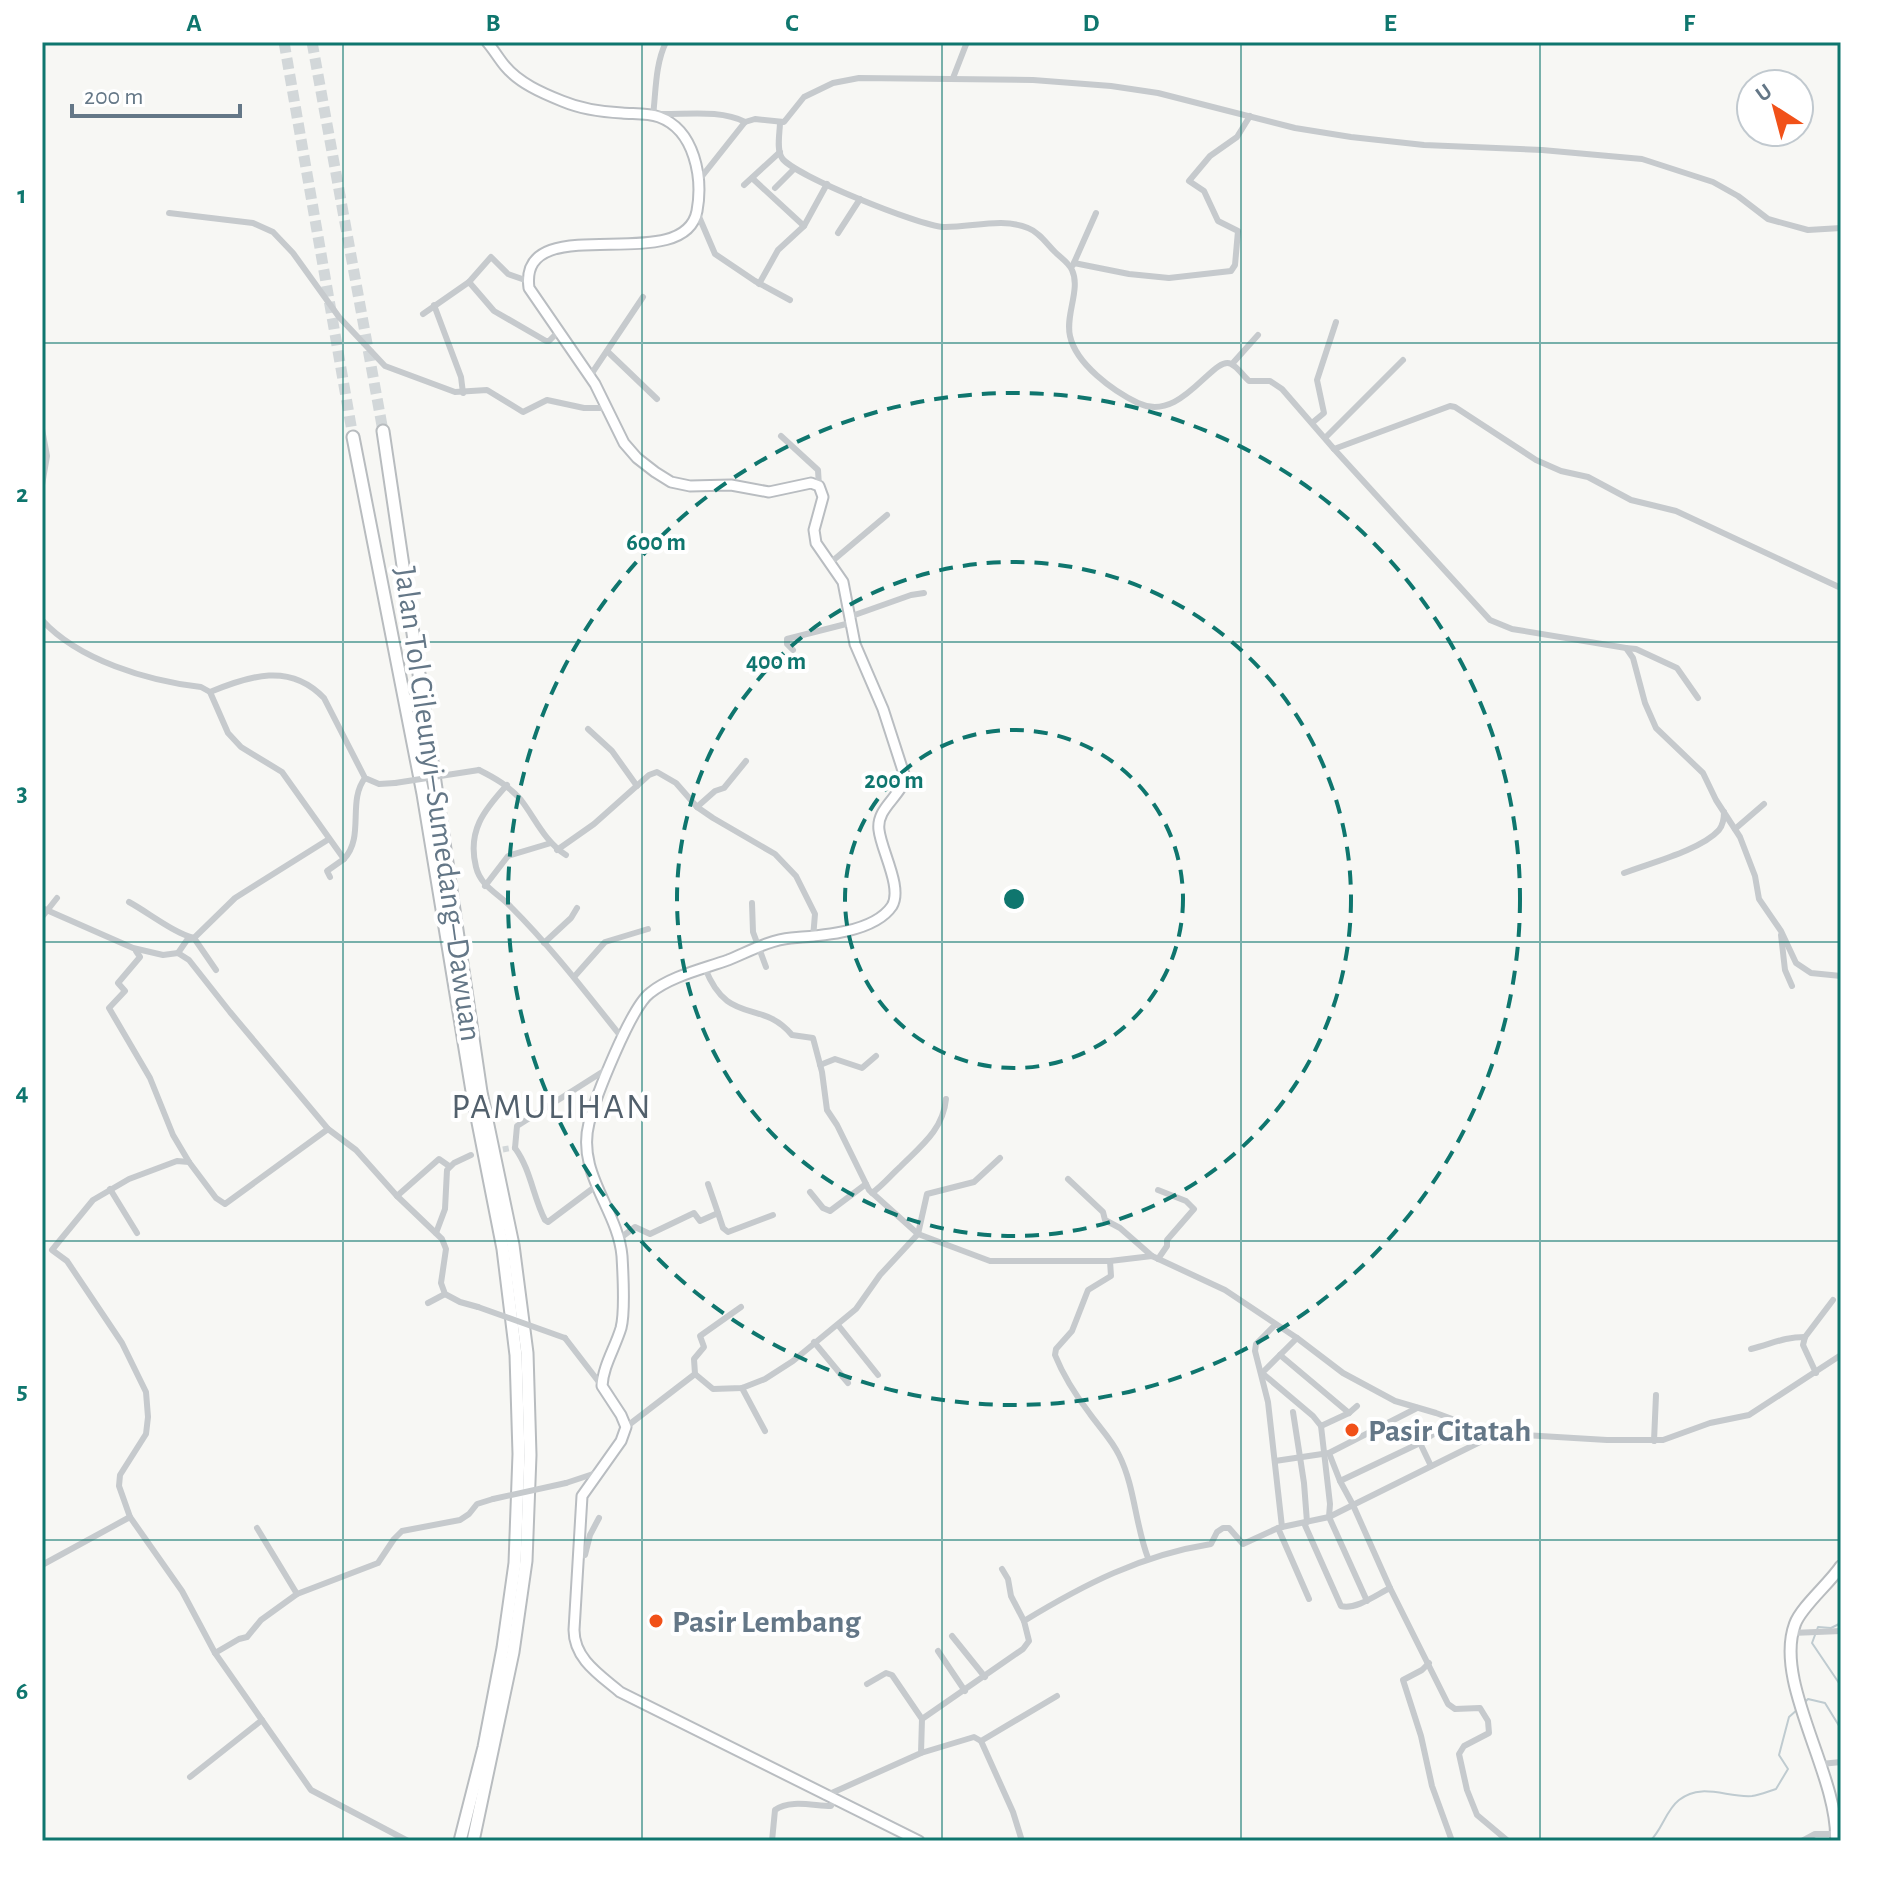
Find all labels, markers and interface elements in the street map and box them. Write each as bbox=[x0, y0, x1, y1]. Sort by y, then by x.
text: A bbox=[186, 10, 202, 36]
text: B bbox=[485, 10, 501, 36]
text: C bbox=[785, 10, 799, 36]
text: D bbox=[1082, 10, 1100, 36]
text: E bbox=[1383, 10, 1397, 36]
text: F bbox=[1683, 10, 1696, 36]
scale bar bbox=[72, 68, 240, 118]
north arrow bbox=[1735, 68, 1815, 148]
text: U bbox=[1752, 80, 1776, 106]
text: 200 m bbox=[84, 85, 143, 109]
text: 1 bbox=[17, 182, 27, 208]
text: 2 bbox=[16, 481, 28, 507]
text: 600 m bbox=[626, 531, 686, 555]
street label: Jalan Tol Cileunyi–Sumedang–Dawuan bbox=[389, 565, 487, 1044]
text: 400 m bbox=[746, 650, 806, 674]
text: 200 m bbox=[864, 769, 924, 793]
text: 3 bbox=[16, 780, 28, 806]
centre of rings bbox=[1000, 885, 1028, 913]
text: 4 bbox=[15, 1079, 29, 1105]
district label: PAMULIHAN bbox=[451, 1089, 653, 1125]
text: 5 bbox=[16, 1378, 28, 1404]
place label: Pasir Citatah bbox=[1368, 1415, 1531, 1447]
marker: Pasir Citatah bbox=[1343, 1421, 1361, 1439]
place label: Pasir Lembang bbox=[672, 1606, 861, 1638]
marker: Pasir Lembang bbox=[647, 1612, 665, 1630]
text: 6 bbox=[16, 1678, 28, 1704]

